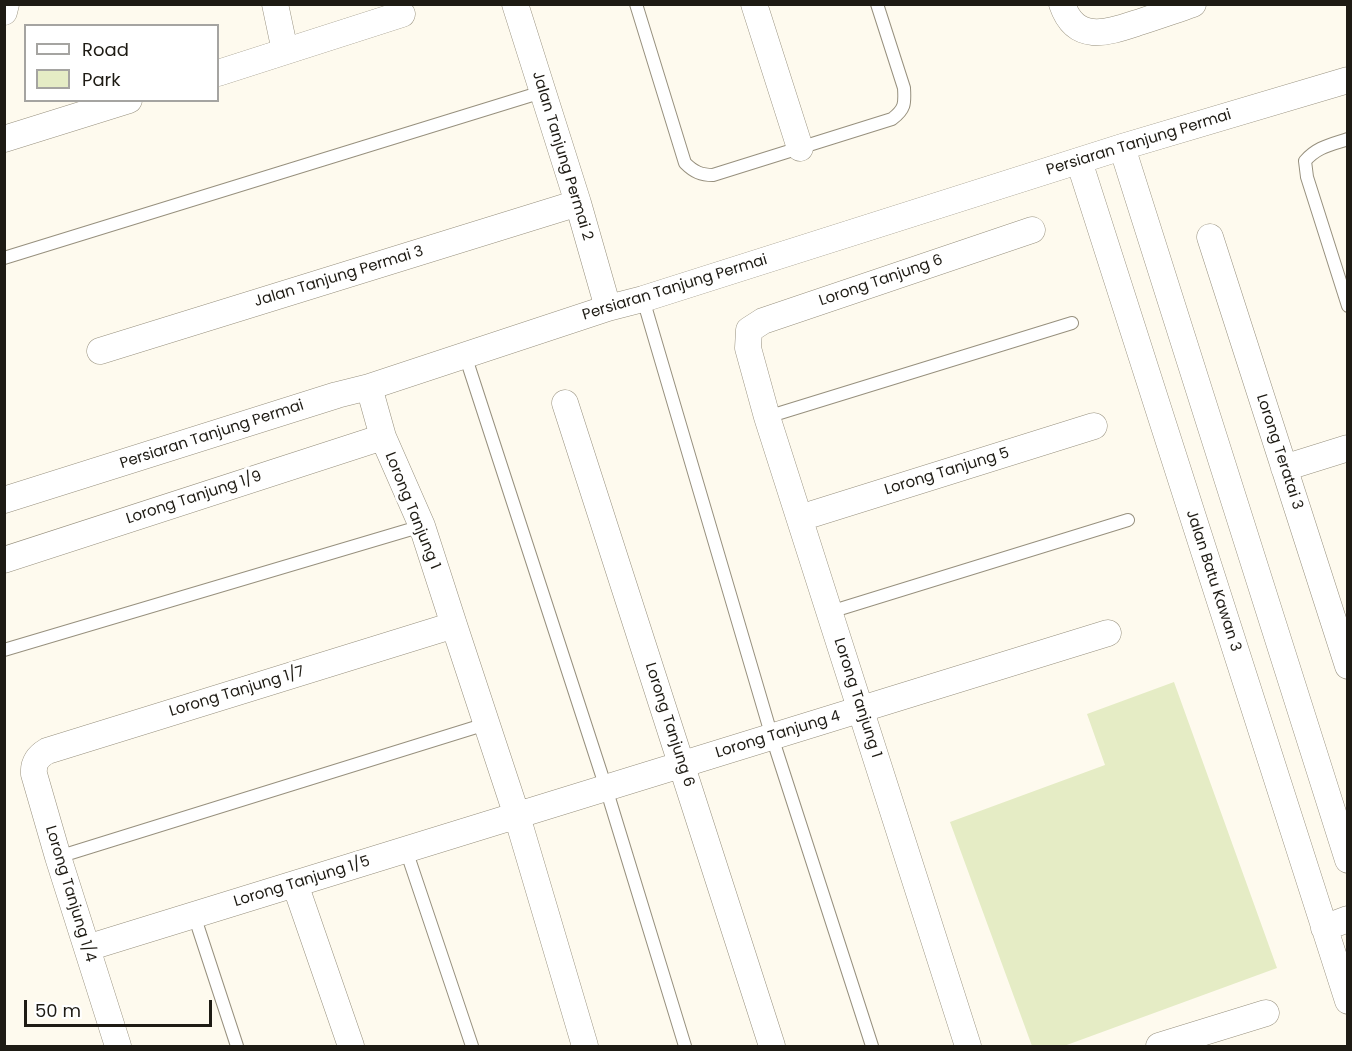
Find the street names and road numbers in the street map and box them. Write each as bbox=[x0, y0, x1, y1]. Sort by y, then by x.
street label: Jalan Tanjung Permai 2 bbox=[528, 69, 596, 243]
street label: Persiaran Tanjung Permai bbox=[1044, 106, 1234, 180]
street label: Jalan Tanjung Permai 3 bbox=[252, 243, 426, 311]
street label: Persiaran Tanjung Permai bbox=[580, 251, 770, 325]
street label: Lorong Tanjung 6 bbox=[817, 251, 945, 311]
street label: Lorong Teratai 3 bbox=[1252, 392, 1306, 512]
street label: Persiaran Tanjung Permai bbox=[118, 397, 306, 473]
street label: Lorong Tanjung 5 bbox=[883, 444, 1011, 500]
street label: Lorong Tanjung 1 bbox=[380, 450, 444, 572]
street label: Lorong Tanjung 1/9 bbox=[124, 468, 264, 528]
street label: Jalan Batu Kawan 3 bbox=[1182, 508, 1244, 654]
street label: Lorong Tanjung 1 bbox=[829, 636, 885, 760]
street label: Lorong Tanjung 6 bbox=[640, 661, 698, 789]
street label: Lorong Tanjung 1/7 bbox=[167, 663, 307, 721]
street label: Lorong Tanjung 4 bbox=[714, 707, 842, 763]
street label: Lorong Tanjung 1/4 bbox=[41, 824, 99, 964]
street label: Lorong Tanjung 1/5 bbox=[232, 853, 372, 911]

